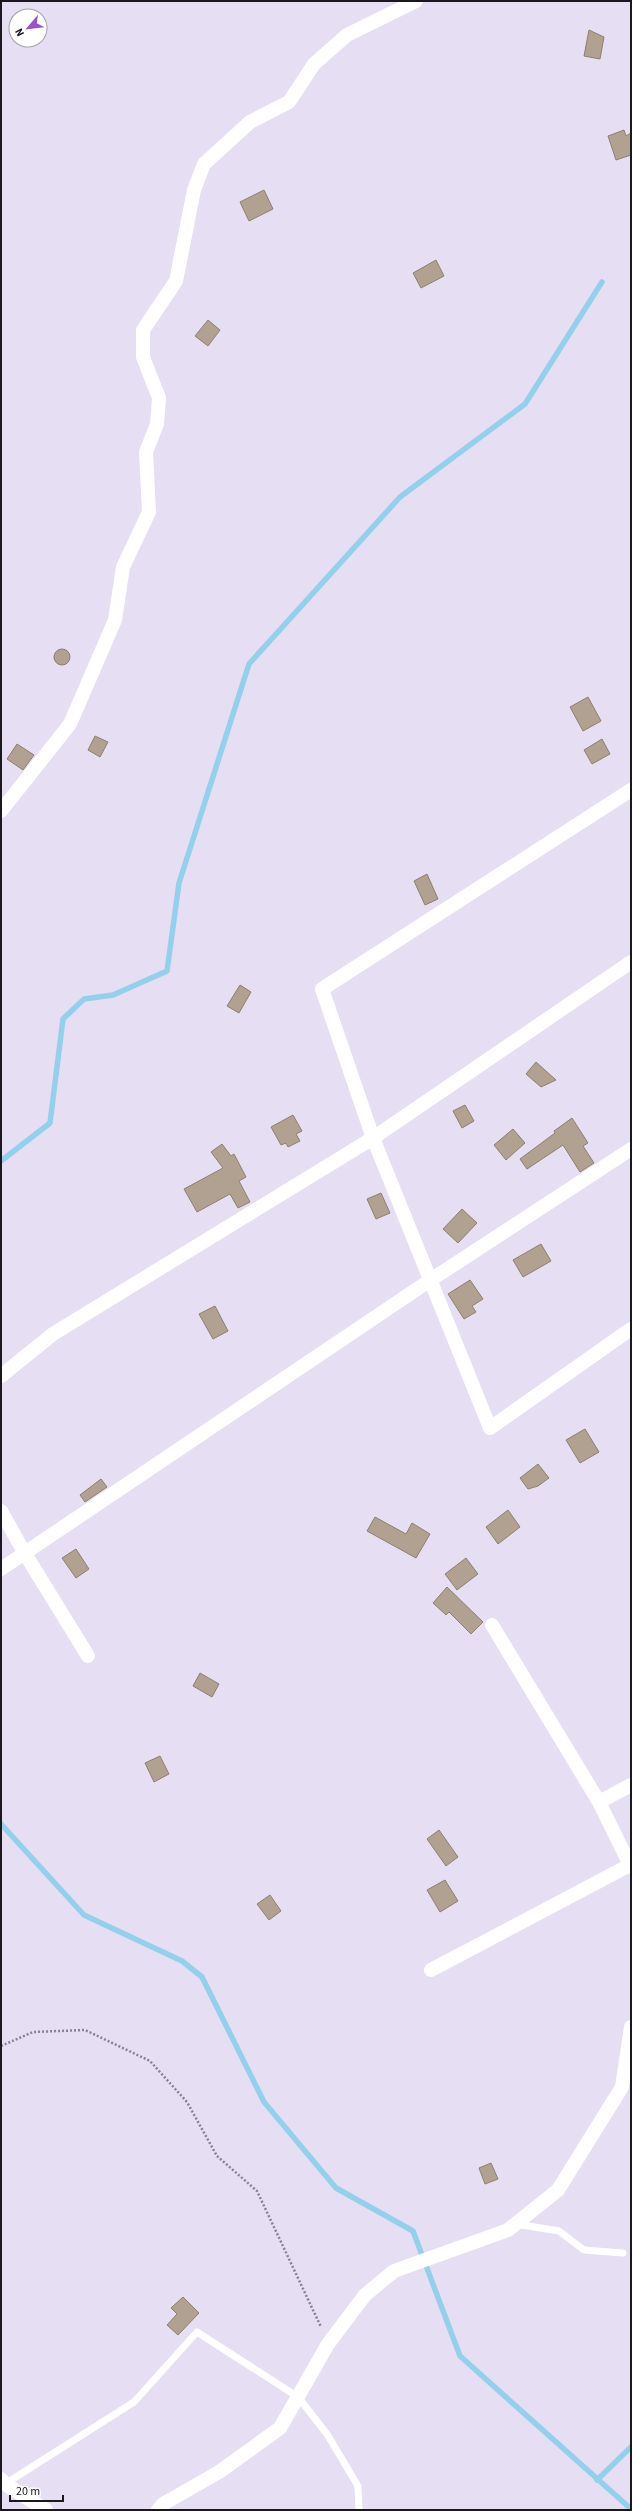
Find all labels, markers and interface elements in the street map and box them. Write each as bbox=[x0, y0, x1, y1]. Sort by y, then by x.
north arrow bbox=[8, 8, 48, 48]
text: N bbox=[11, 26, 28, 39]
scale bar bbox=[10, 2477, 63, 2503]
text: 20 m bbox=[16, 2483, 40, 2500]

